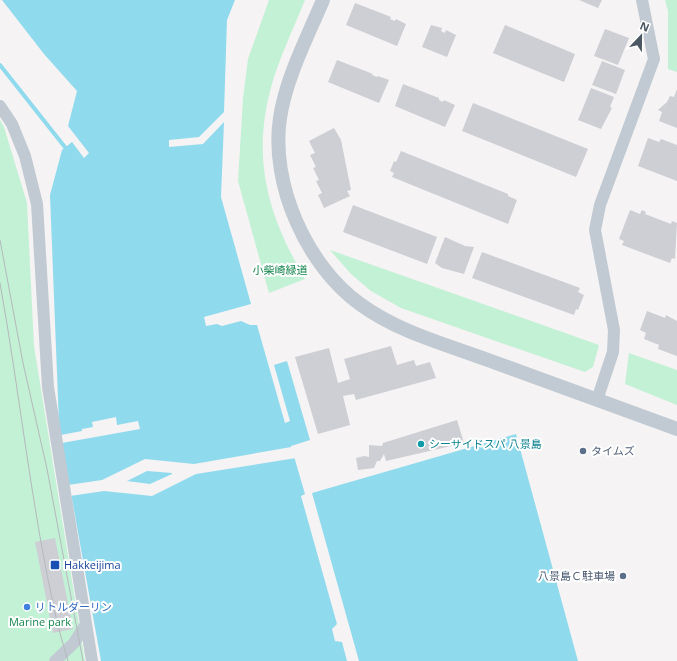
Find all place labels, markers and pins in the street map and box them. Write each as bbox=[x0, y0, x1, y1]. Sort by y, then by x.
place label: シーサイドスパ 八景島 bbox=[429, 436, 542, 451]
marker: シーサイドスパ 八景島 bbox=[416, 439, 426, 449]
place label: タイムズ bbox=[591, 443, 635, 458]
marker: タイムズ bbox=[578, 446, 588, 456]
place label: Hakkeijima bbox=[64, 557, 121, 572]
marker: Hakkeijima bbox=[49, 559, 61, 571]
place label: 八景島Ｃ駐車場 bbox=[538, 568, 615, 583]
marker: 八景島Ｃ駐車場 bbox=[618, 571, 628, 581]
place label: リトルダーリン bbox=[35, 599, 112, 614]
marker: リトルダーリン bbox=[22, 602, 32, 612]

